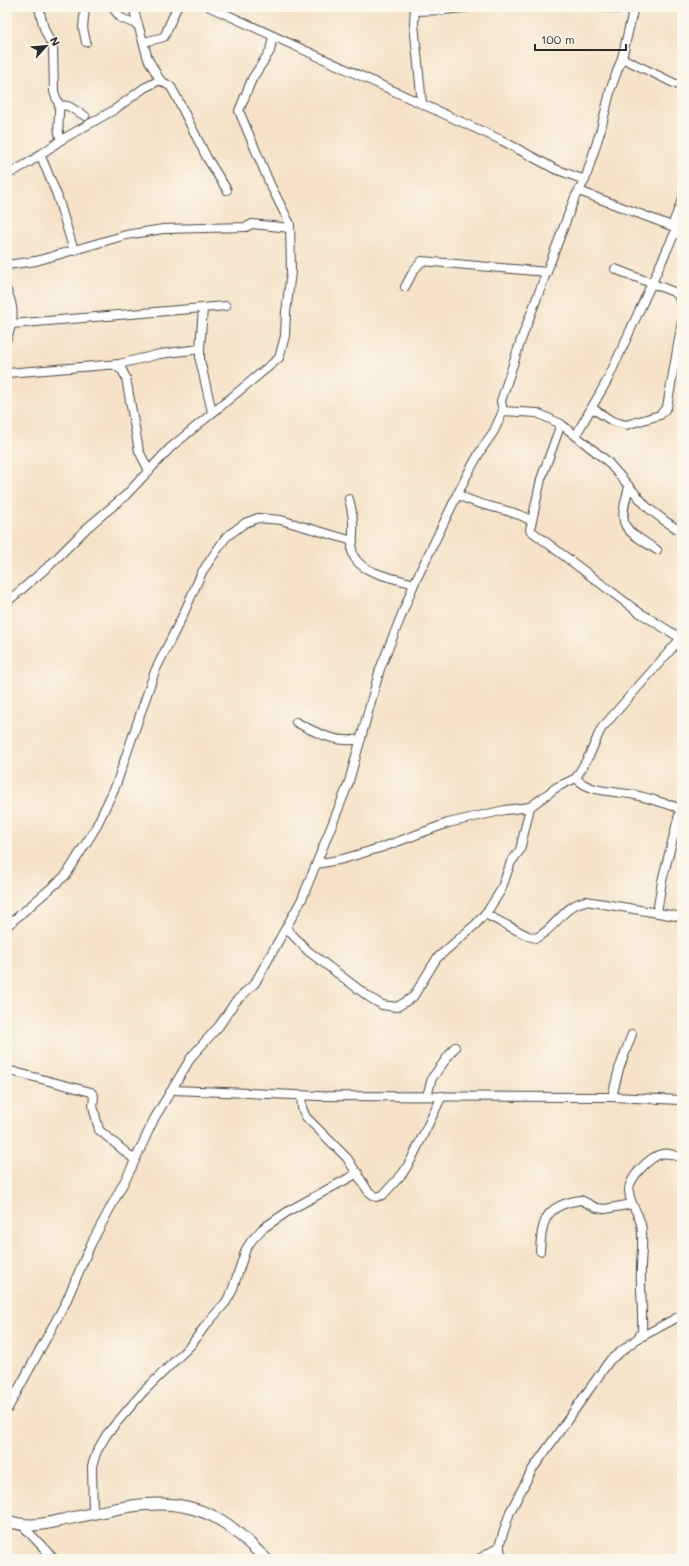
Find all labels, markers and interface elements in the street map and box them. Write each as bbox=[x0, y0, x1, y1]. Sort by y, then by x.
north arrow bbox=[26, 26, 66, 66]
scale bar bbox=[535, 26, 626, 52]
text: 100 m bbox=[541, 31, 575, 47]
text: N bbox=[47, 34, 64, 48]

